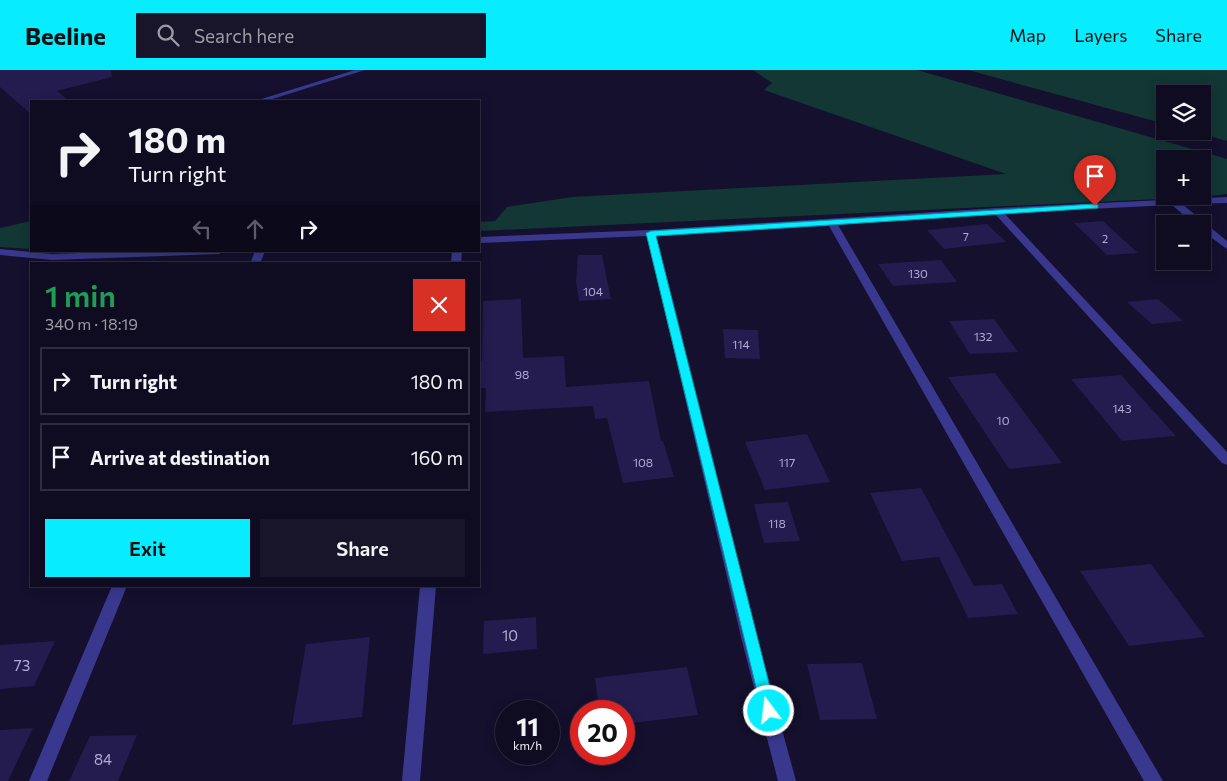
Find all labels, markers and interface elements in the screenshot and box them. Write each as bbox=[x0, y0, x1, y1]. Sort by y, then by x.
search box bbox=[136, 13, 486, 58]
text: Beeline bbox=[25, 21, 106, 50]
icon: search bbox=[154, 21, 182, 49]
text: Search here bbox=[194, 24, 294, 47]
text: Map bbox=[1009, 24, 1046, 46]
text: Layers bbox=[1074, 24, 1127, 46]
text: Share bbox=[1155, 24, 1202, 46]
map controls bbox=[1156, 85, 1211, 270]
button: layers bbox=[1156, 85, 1211, 140]
text: 180 m bbox=[128, 117, 226, 160]
icon: right bbox=[45, 120, 110, 185]
button: + bbox=[1156, 150, 1211, 205]
pin bbox=[1074, 155, 1116, 206]
text: Turn right bbox=[128, 160, 226, 187]
icon: arrive bbox=[1081, 162, 1109, 190]
icon: left bbox=[188, 215, 216, 243]
icon: ahead bbox=[241, 215, 269, 243]
icon: right bbox=[294, 215, 322, 243]
button: − bbox=[1156, 215, 1211, 270]
house number: 7 bbox=[963, 230, 969, 243]
house number: 2 bbox=[1102, 232, 1108, 245]
house number: 130 bbox=[908, 266, 928, 280]
text: 1 min bbox=[45, 276, 116, 313]
button: close bbox=[413, 279, 465, 331]
house number: 104 bbox=[583, 284, 603, 298]
text: 340 m · 18:19 bbox=[45, 314, 138, 333]
house number: 132 bbox=[974, 329, 993, 343]
house number: 114 bbox=[732, 337, 750, 351]
icon: right bbox=[47, 367, 75, 395]
house number: 98 bbox=[515, 367, 529, 381]
text: Turn right bbox=[90, 370, 177, 393]
text: 180 m bbox=[411, 370, 463, 393]
house number: 143 bbox=[1112, 401, 1132, 415]
house number: 10 bbox=[997, 413, 1010, 427]
icon: arrive bbox=[47, 443, 75, 471]
text: Arrive at destination bbox=[90, 446, 270, 469]
text: 160 m bbox=[411, 446, 463, 469]
house number: 108 bbox=[633, 455, 653, 469]
house number: 117 bbox=[779, 455, 795, 469]
house number: 118 bbox=[768, 516, 786, 530]
button: Exit bbox=[45, 519, 250, 577]
button: Share bbox=[260, 519, 465, 577]
house number: 10 bbox=[502, 626, 518, 644]
house number: 73 bbox=[14, 656, 30, 674]
position arrow bbox=[742, 684, 794, 736]
speed limit sign: 20 bbox=[570, 700, 635, 765]
text: 11 bbox=[516, 711, 539, 741]
text: km/h bbox=[513, 738, 542, 752]
house number: 84 bbox=[94, 750, 112, 768]

